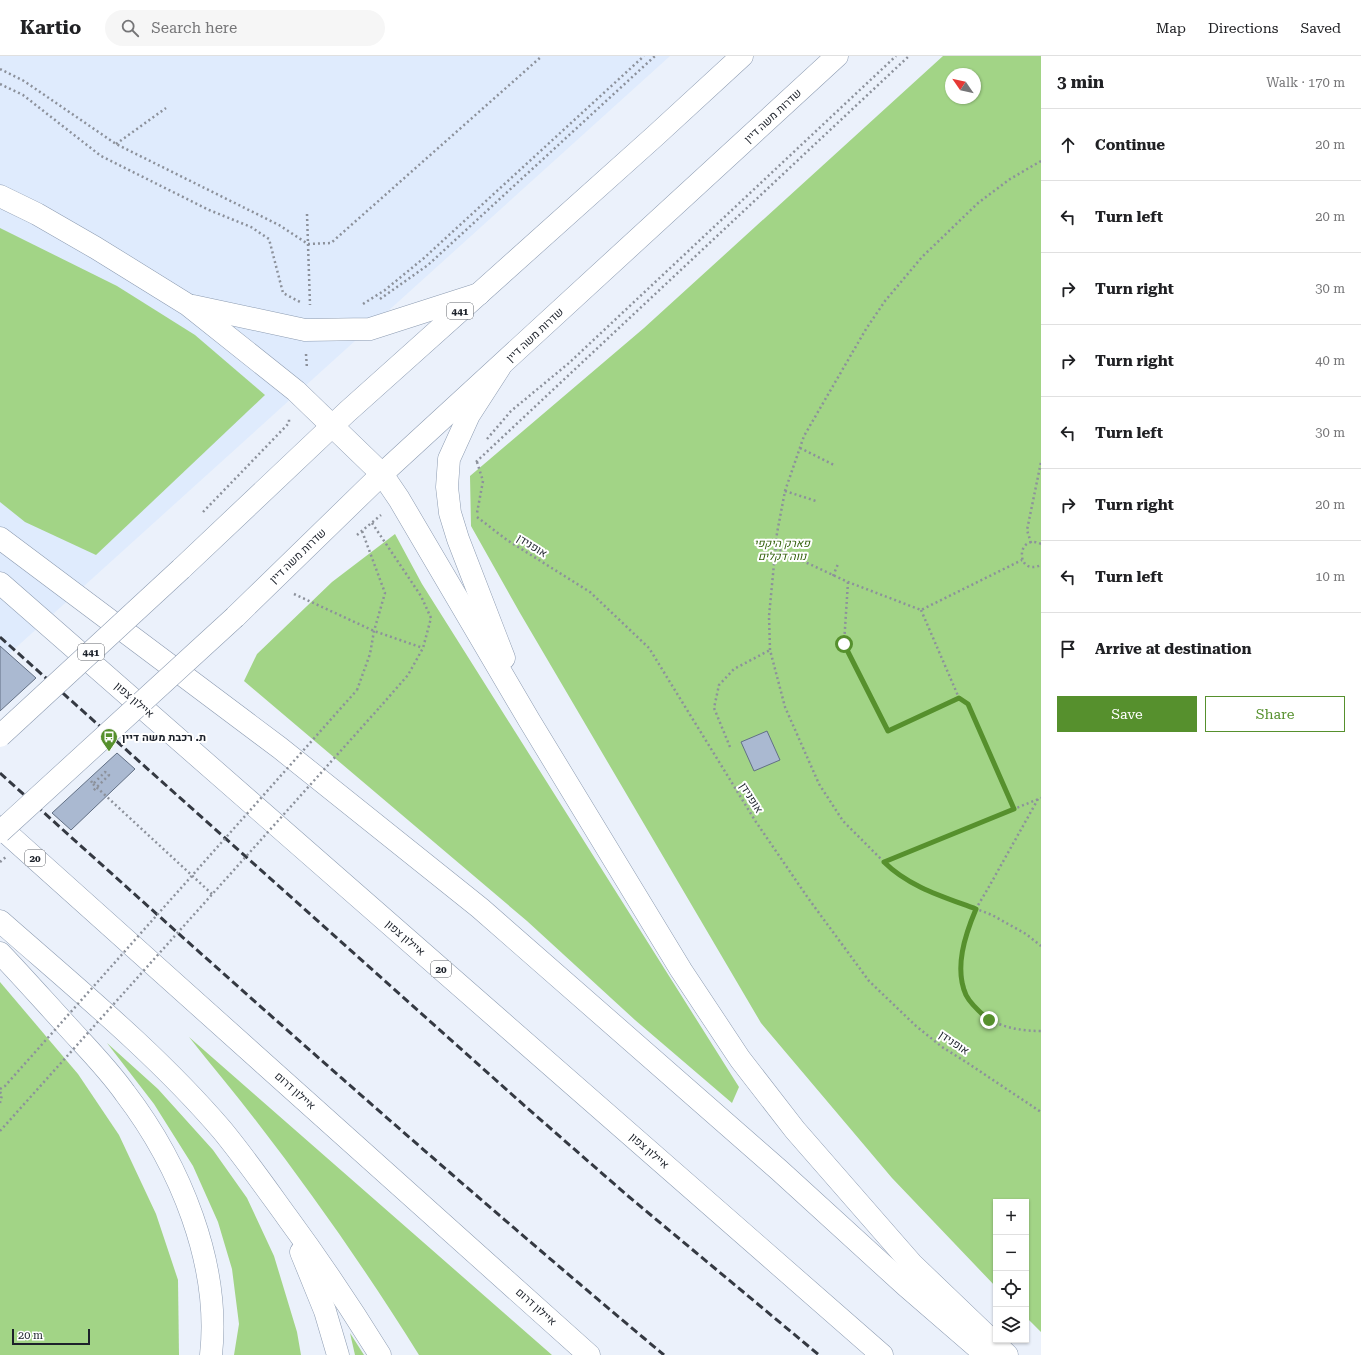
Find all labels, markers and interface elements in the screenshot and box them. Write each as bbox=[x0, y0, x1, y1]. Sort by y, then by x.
search box bbox=[105, 10, 385, 46]
text: Kartio bbox=[20, 16, 81, 39]
icon: search bbox=[119, 17, 141, 39]
text: Search here bbox=[151, 19, 237, 37]
text: Map bbox=[1156, 20, 1186, 36]
text: Directions bbox=[1208, 20, 1278, 36]
text: Saved bbox=[1300, 20, 1341, 36]
north arrow bbox=[945, 68, 981, 104]
text: 3 min bbox=[1057, 72, 1104, 92]
text: Walk · 170 m bbox=[1266, 75, 1345, 90]
street label: שדרות משה דיין bbox=[742, 86, 804, 146]
icon: ahead bbox=[1057, 134, 1079, 156]
text: Continue bbox=[1095, 136, 1165, 154]
text: 20 m bbox=[1315, 137, 1345, 152]
icon: left bbox=[1057, 206, 1079, 228]
text: Turn left bbox=[1095, 208, 1163, 226]
text: 20 m bbox=[1315, 209, 1345, 224]
icon: right bbox=[1057, 278, 1079, 300]
text: Turn right bbox=[1095, 280, 1174, 298]
text: 30 m bbox=[1315, 281, 1345, 296]
road number: 441 bbox=[447, 303, 473, 319]
street label: שדרות משה דיין bbox=[504, 305, 566, 365]
icon: right bbox=[1057, 350, 1079, 372]
text: Turn right bbox=[1095, 352, 1174, 370]
text: 40 m bbox=[1315, 353, 1345, 368]
icon: left bbox=[1057, 422, 1079, 444]
text: Turn left bbox=[1095, 424, 1163, 442]
text: 30 m bbox=[1315, 425, 1345, 440]
icon: right bbox=[1057, 494, 1079, 516]
text: Turn right bbox=[1095, 496, 1174, 514]
text: 20 m bbox=[1315, 497, 1345, 512]
street label: שדרות משה דיין bbox=[267, 526, 329, 586]
street label: אופנידן bbox=[514, 532, 550, 560]
park label: פארק היקפי נווה דקלים bbox=[754, 537, 811, 563]
icon: left bbox=[1057, 566, 1079, 588]
text: Turn left bbox=[1095, 568, 1163, 586]
text: 10 m bbox=[1315, 569, 1345, 584]
route start bbox=[835, 635, 853, 653]
icon: arrive bbox=[1057, 638, 1079, 660]
text: Arrive at destination bbox=[1095, 640, 1251, 658]
road number: 441 bbox=[78, 644, 104, 660]
street label: איילון צפון bbox=[112, 679, 156, 721]
button: Save bbox=[1057, 696, 1197, 732]
button: Share bbox=[1205, 696, 1345, 732]
bus stop icon: ת. רכבת משה דיין bbox=[99, 727, 119, 752]
place label: ת. רכבת משה דיין bbox=[122, 731, 206, 744]
street label: אופנידן bbox=[737, 780, 765, 816]
road number: 20 bbox=[25, 850, 45, 866]
street label: איילון צפון bbox=[383, 917, 427, 959]
road number: 20 bbox=[431, 961, 451, 977]
route end bbox=[980, 1011, 998, 1029]
street label: אופנידן bbox=[937, 1028, 971, 1058]
street label: איילון דרום bbox=[272, 1069, 318, 1113]
street label: איילון צפון bbox=[627, 1130, 671, 1172]
map controls bbox=[993, 1199, 1029, 1343]
button: + bbox=[993, 1199, 1029, 1235]
button: − bbox=[993, 1235, 1029, 1271]
button: locate bbox=[993, 1271, 1029, 1307]
street label: איילון דרום bbox=[513, 1285, 559, 1329]
button: layers bbox=[993, 1307, 1029, 1343]
scale bar bbox=[12, 1327, 90, 1346]
text: 20 m bbox=[18, 1329, 43, 1342]

